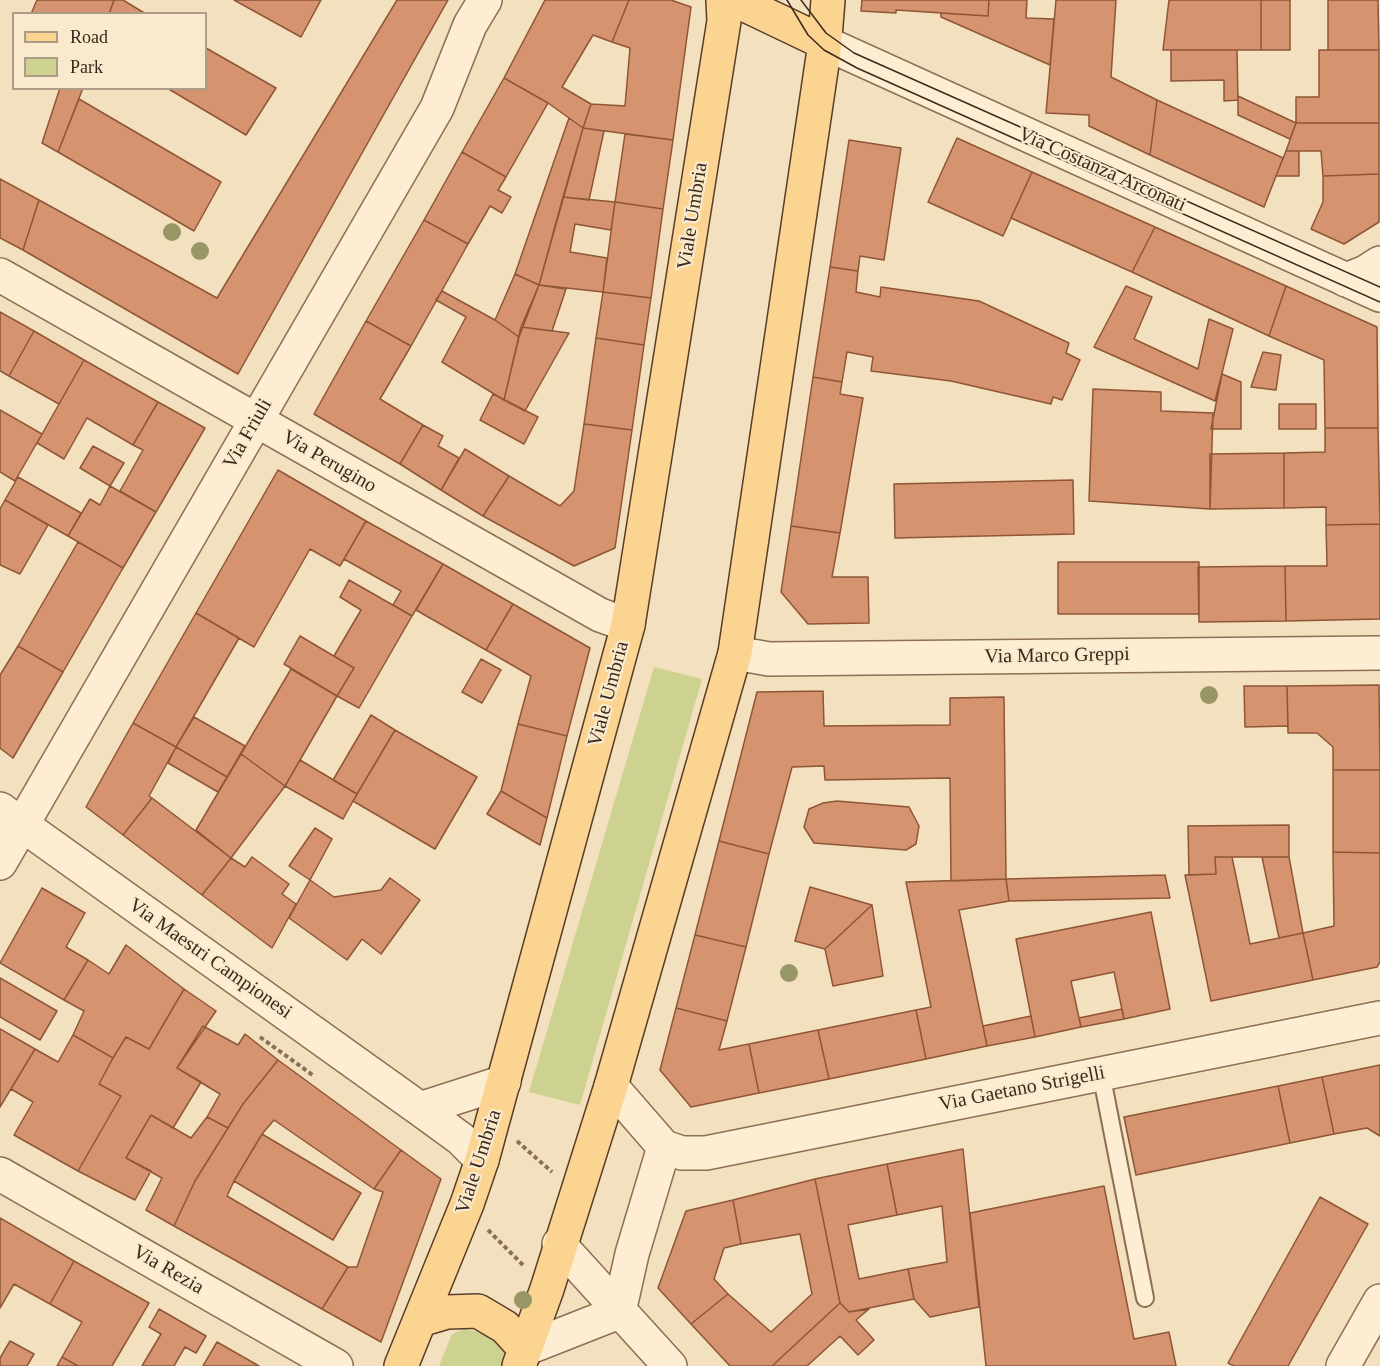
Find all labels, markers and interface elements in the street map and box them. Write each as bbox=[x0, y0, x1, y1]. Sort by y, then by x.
legend bbox=[12, 12, 207, 90]
text: Road bbox=[70, 27, 108, 47]
text: Park bbox=[70, 57, 103, 77]
street label: Via Costanza Arconati bbox=[1014, 122, 1190, 218]
street label: Viale Umbria bbox=[673, 161, 713, 271]
street label: Via Friuli bbox=[218, 395, 278, 473]
street label: Via Perugino bbox=[278, 425, 380, 499]
street label: Viale Umbria bbox=[583, 639, 635, 749]
street label: Via Marco Greppi bbox=[984, 643, 1130, 669]
street label: Via Maestri Campionesi bbox=[124, 893, 296, 1025]
street label: Via Gaetano Strigelli bbox=[937, 1061, 1107, 1117]
street label: Viale Umbria bbox=[451, 1107, 507, 1217]
street label: Via Rezia bbox=[128, 1240, 208, 1300]

